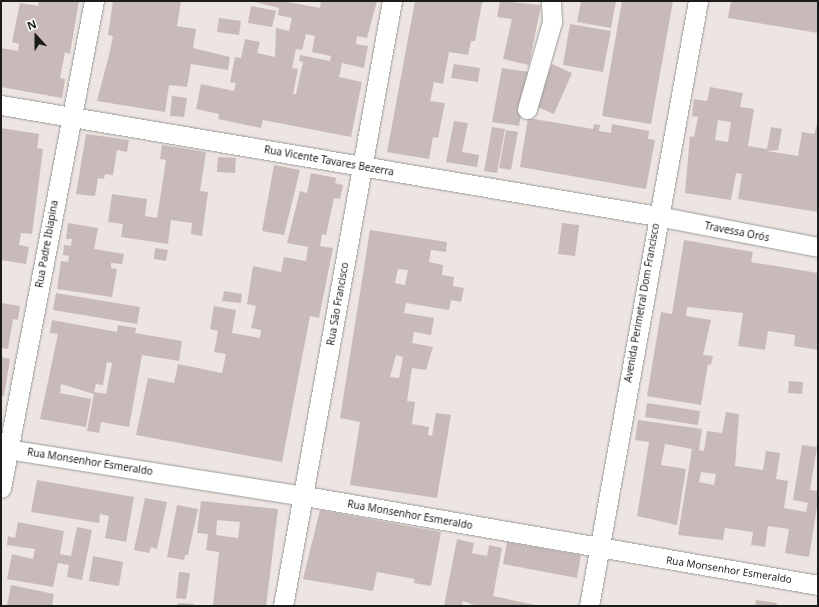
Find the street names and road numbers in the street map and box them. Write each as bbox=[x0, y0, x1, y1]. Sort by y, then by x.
street label: Rua Vicente Tavares Bezerra bbox=[263, 144, 395, 178]
street label: Rua Padre Ibiapina bbox=[33, 199, 61, 289]
street label: Travessa Orós bbox=[704, 220, 770, 244]
street label: Avenida Perimetral Dom Francisco bbox=[622, 223, 662, 383]
street label: Rua São Francisco bbox=[325, 261, 351, 347]
street label: Rua Monsenhor Esmeraldo bbox=[26, 446, 154, 478]
street label: Rua Monsenhor Esmeraldo bbox=[346, 498, 474, 532]
street label: Rua Monsenhor Esmeraldo bbox=[665, 554, 793, 586]

